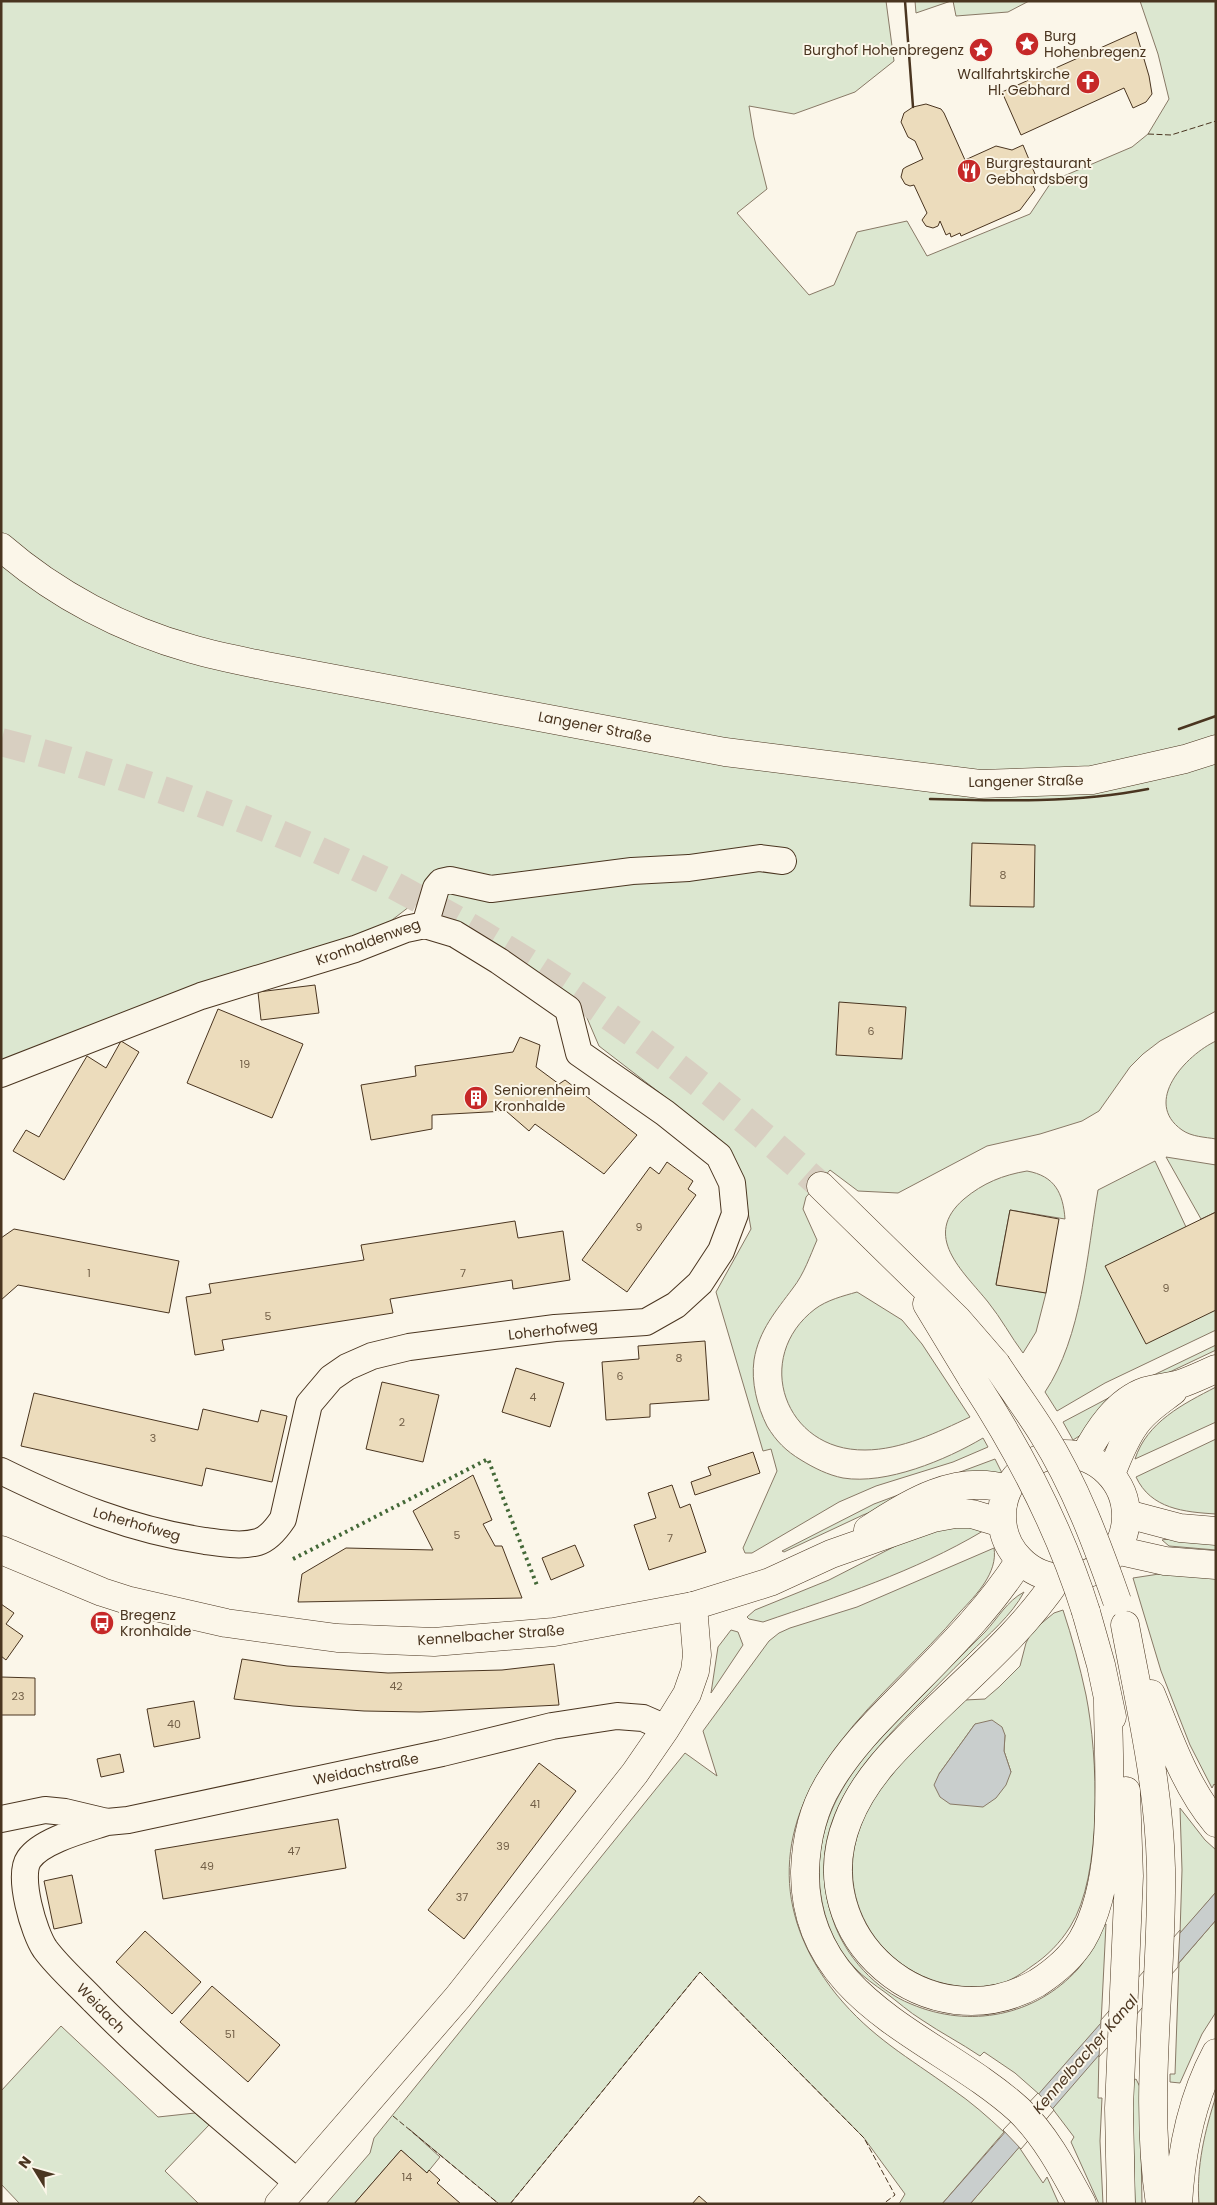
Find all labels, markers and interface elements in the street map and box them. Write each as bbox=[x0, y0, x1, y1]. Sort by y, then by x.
place label: Burg Hohenbregenz bbox=[1044, 26, 1146, 62]
place icon: Burg Hohenbregenz bbox=[1014, 31, 1040, 57]
place icon: Burghof Hohenbregenz bbox=[968, 37, 994, 63]
place label: Burghof Hohenbregenz bbox=[803, 40, 964, 60]
place label: Wallfahrtskirche Hl. Gebhard bbox=[957, 64, 1070, 100]
church icon: Wallfahrtskirche Hl. Gebhard bbox=[1075, 69, 1101, 95]
place label: Burgrestaurant Gebhardsberg bbox=[986, 153, 1092, 189]
restaurant icon: Burgrestaurant Gebhardsberg bbox=[956, 158, 982, 184]
street label: Langener Straße bbox=[536, 706, 654, 748]
street label: Langener Straße bbox=[968, 770, 1084, 792]
house number: 8 bbox=[1000, 867, 1007, 883]
street label: Kronhaldenweg bbox=[313, 914, 423, 970]
house number: 6 bbox=[868, 1023, 875, 1039]
house number: 19 bbox=[240, 1056, 250, 1072]
place label: Seniorenheim Kronhalde bbox=[494, 1080, 591, 1116]
building icon: Seniorenheim Kronhalde bbox=[463, 1085, 489, 1111]
house number: 9 bbox=[636, 1219, 643, 1235]
house number: 1 bbox=[87, 1265, 91, 1281]
house number: 7 bbox=[460, 1265, 466, 1281]
house number: 9 bbox=[1163, 1280, 1170, 1296]
house number: 5 bbox=[265, 1308, 272, 1324]
street label: Loherhofweg bbox=[507, 1315, 599, 1345]
house number: 8 bbox=[676, 1350, 683, 1366]
house number: 6 bbox=[617, 1368, 624, 1384]
house number: 4 bbox=[530, 1389, 537, 1405]
house number: 2 bbox=[399, 1414, 405, 1430]
house number: 3 bbox=[150, 1430, 156, 1446]
street label: Loherhofweg bbox=[91, 1502, 183, 1546]
house number: 5 bbox=[454, 1527, 461, 1543]
house number: 7 bbox=[667, 1530, 673, 1546]
place label: Bregenz Kronhalde bbox=[120, 1605, 192, 1641]
bus stop icon: Bregenz Kronhalde bbox=[89, 1610, 115, 1636]
street label: Kennelbacher Straße bbox=[417, 1620, 566, 1650]
house number: 42 bbox=[389, 1678, 403, 1694]
house number: 23 bbox=[12, 1688, 24, 1704]
house number: 40 bbox=[167, 1716, 181, 1732]
street label: Weidachstraße bbox=[311, 1748, 421, 1790]
house number: 41 bbox=[530, 1796, 540, 1812]
house number: 39 bbox=[496, 1838, 510, 1854]
house number: 47 bbox=[288, 1843, 300, 1859]
house number: 49 bbox=[200, 1858, 214, 1874]
house number: 37 bbox=[456, 1889, 468, 1905]
street label: Weidach bbox=[72, 1979, 130, 2037]
water label: Kennelbacher Kanal bbox=[1027, 1990, 1143, 2118]
house number: 51 bbox=[225, 2026, 235, 2042]
north arrow bbox=[10, 2145, 60, 2195]
text: N bbox=[13, 2152, 36, 2172]
house number: 14 bbox=[402, 2169, 412, 2185]

